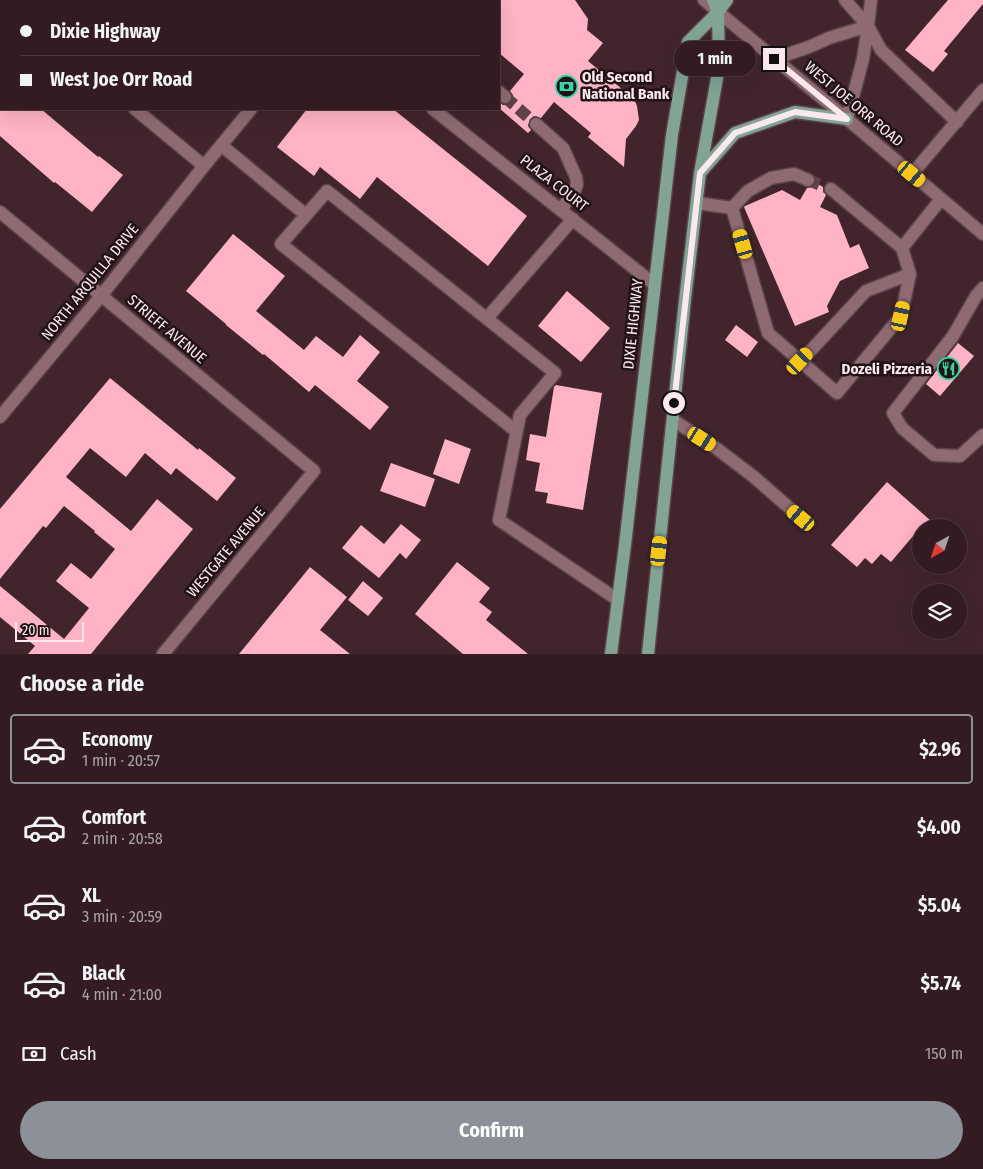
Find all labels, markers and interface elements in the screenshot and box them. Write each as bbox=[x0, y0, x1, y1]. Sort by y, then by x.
text: Dixie Highway bbox=[50, 20, 160, 43]
callout: 1 min bbox=[674, 42, 756, 76]
route end bbox=[763, 48, 785, 70]
text: 1 min bbox=[698, 49, 732, 68]
street label: WEST JOE ORR ROAD bbox=[801, 58, 907, 150]
text: West Joe Orr Road bbox=[50, 68, 192, 91]
place label: Old Second National Bank bbox=[582, 68, 670, 103]
bank icon: Old Second National Bank bbox=[554, 74, 578, 98]
street label: PLAZA COURT bbox=[516, 151, 592, 215]
car bbox=[895, 159, 928, 189]
street label: NORTH ARQUILLA DRIVE bbox=[38, 220, 142, 344]
car bbox=[731, 228, 754, 260]
street label: DIXIE HIGHWAY bbox=[619, 277, 647, 370]
street label: STRIEFF AVENUE bbox=[124, 291, 210, 367]
car bbox=[890, 300, 911, 332]
car bbox=[784, 345, 815, 377]
restaurant icon: Dozeli Pizzeria bbox=[936, 357, 960, 381]
place label: Dozeli Pizzeria bbox=[841, 360, 933, 378]
route start bbox=[663, 392, 685, 414]
car bbox=[685, 425, 718, 453]
street label: WESTGATE AVENUE bbox=[183, 503, 269, 601]
car bbox=[784, 503, 817, 533]
north arrow bbox=[912, 519, 968, 574]
map controls bbox=[912, 519, 967, 639]
car bbox=[649, 535, 668, 567]
button: layers bbox=[912, 584, 967, 639]
scale bar bbox=[15, 619, 84, 642]
text: 20 m bbox=[22, 622, 50, 639]
text: Choose a ride bbox=[20, 670, 144, 697]
icon: car bbox=[22, 727, 67, 772]
text: Economy bbox=[82, 728, 152, 751]
text: $2.96 bbox=[919, 738, 961, 761]
text: 1 min · 20:57 bbox=[82, 751, 160, 770]
icon: car bbox=[22, 805, 67, 850]
text: Comfort bbox=[82, 806, 146, 829]
text: $4.00 bbox=[917, 816, 961, 839]
text: 2 min · 20:58 bbox=[82, 829, 163, 848]
icon: car bbox=[22, 883, 67, 928]
text: XL bbox=[82, 884, 101, 907]
text: $5.04 bbox=[918, 894, 961, 917]
text: 3 min · 20:59 bbox=[82, 907, 162, 926]
icon: car bbox=[22, 961, 67, 1006]
text: Black bbox=[82, 962, 125, 985]
text: $5.74 bbox=[921, 972, 961, 995]
text: 4 min · 21:00 bbox=[82, 985, 162, 1004]
icon: cash bbox=[20, 1040, 48, 1068]
text: Cash bbox=[60, 1042, 97, 1065]
text: 150 m bbox=[925, 1044, 963, 1063]
button: Confirm bbox=[20, 1101, 963, 1159]

